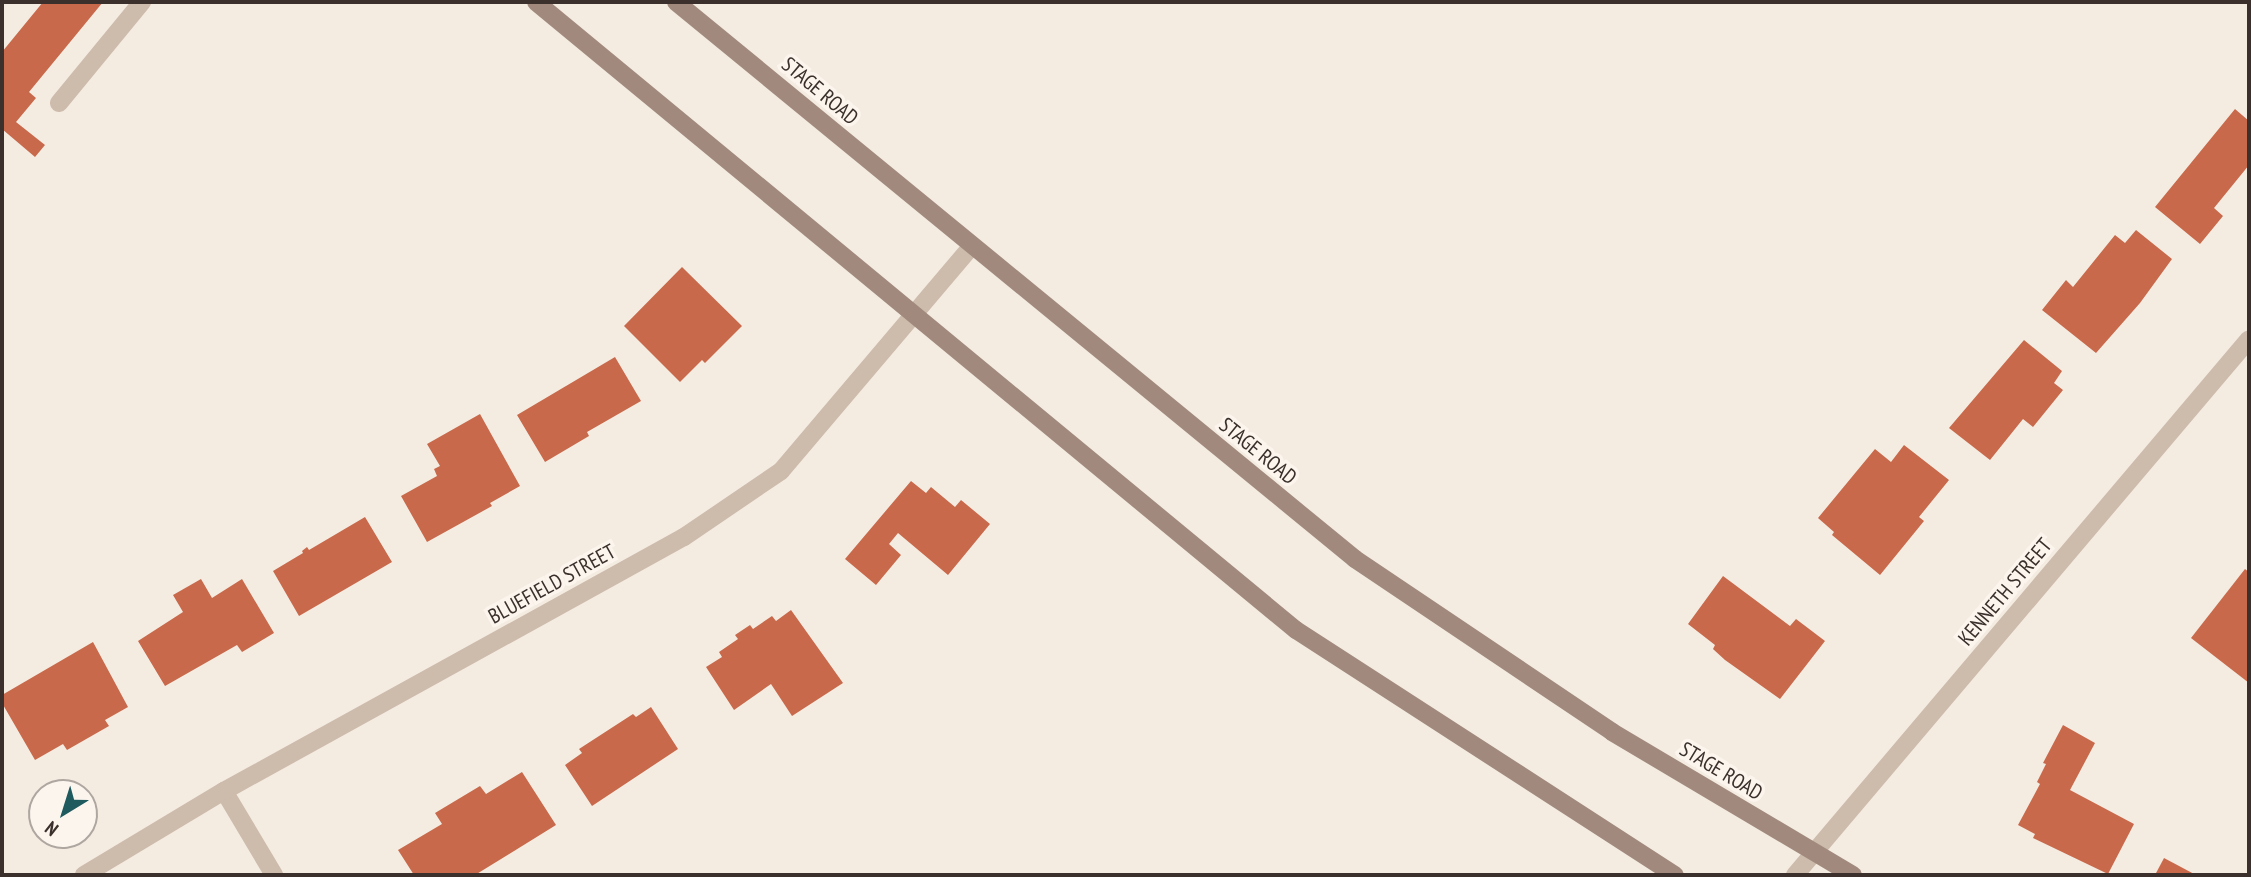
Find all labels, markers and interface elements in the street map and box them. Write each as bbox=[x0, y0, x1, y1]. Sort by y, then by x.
street label: STAGE ROAD bbox=[777, 52, 863, 130]
street label: STAGE ROAD bbox=[1214, 412, 1302, 490]
street label: KENNETH STREET bbox=[1953, 533, 2057, 651]
street label: BLUEFIELD STREET bbox=[484, 539, 620, 629]
street label: STAGE ROAD bbox=[1675, 736, 1767, 806]
north arrow bbox=[28, 779, 98, 849]
text: N bbox=[40, 816, 63, 842]

